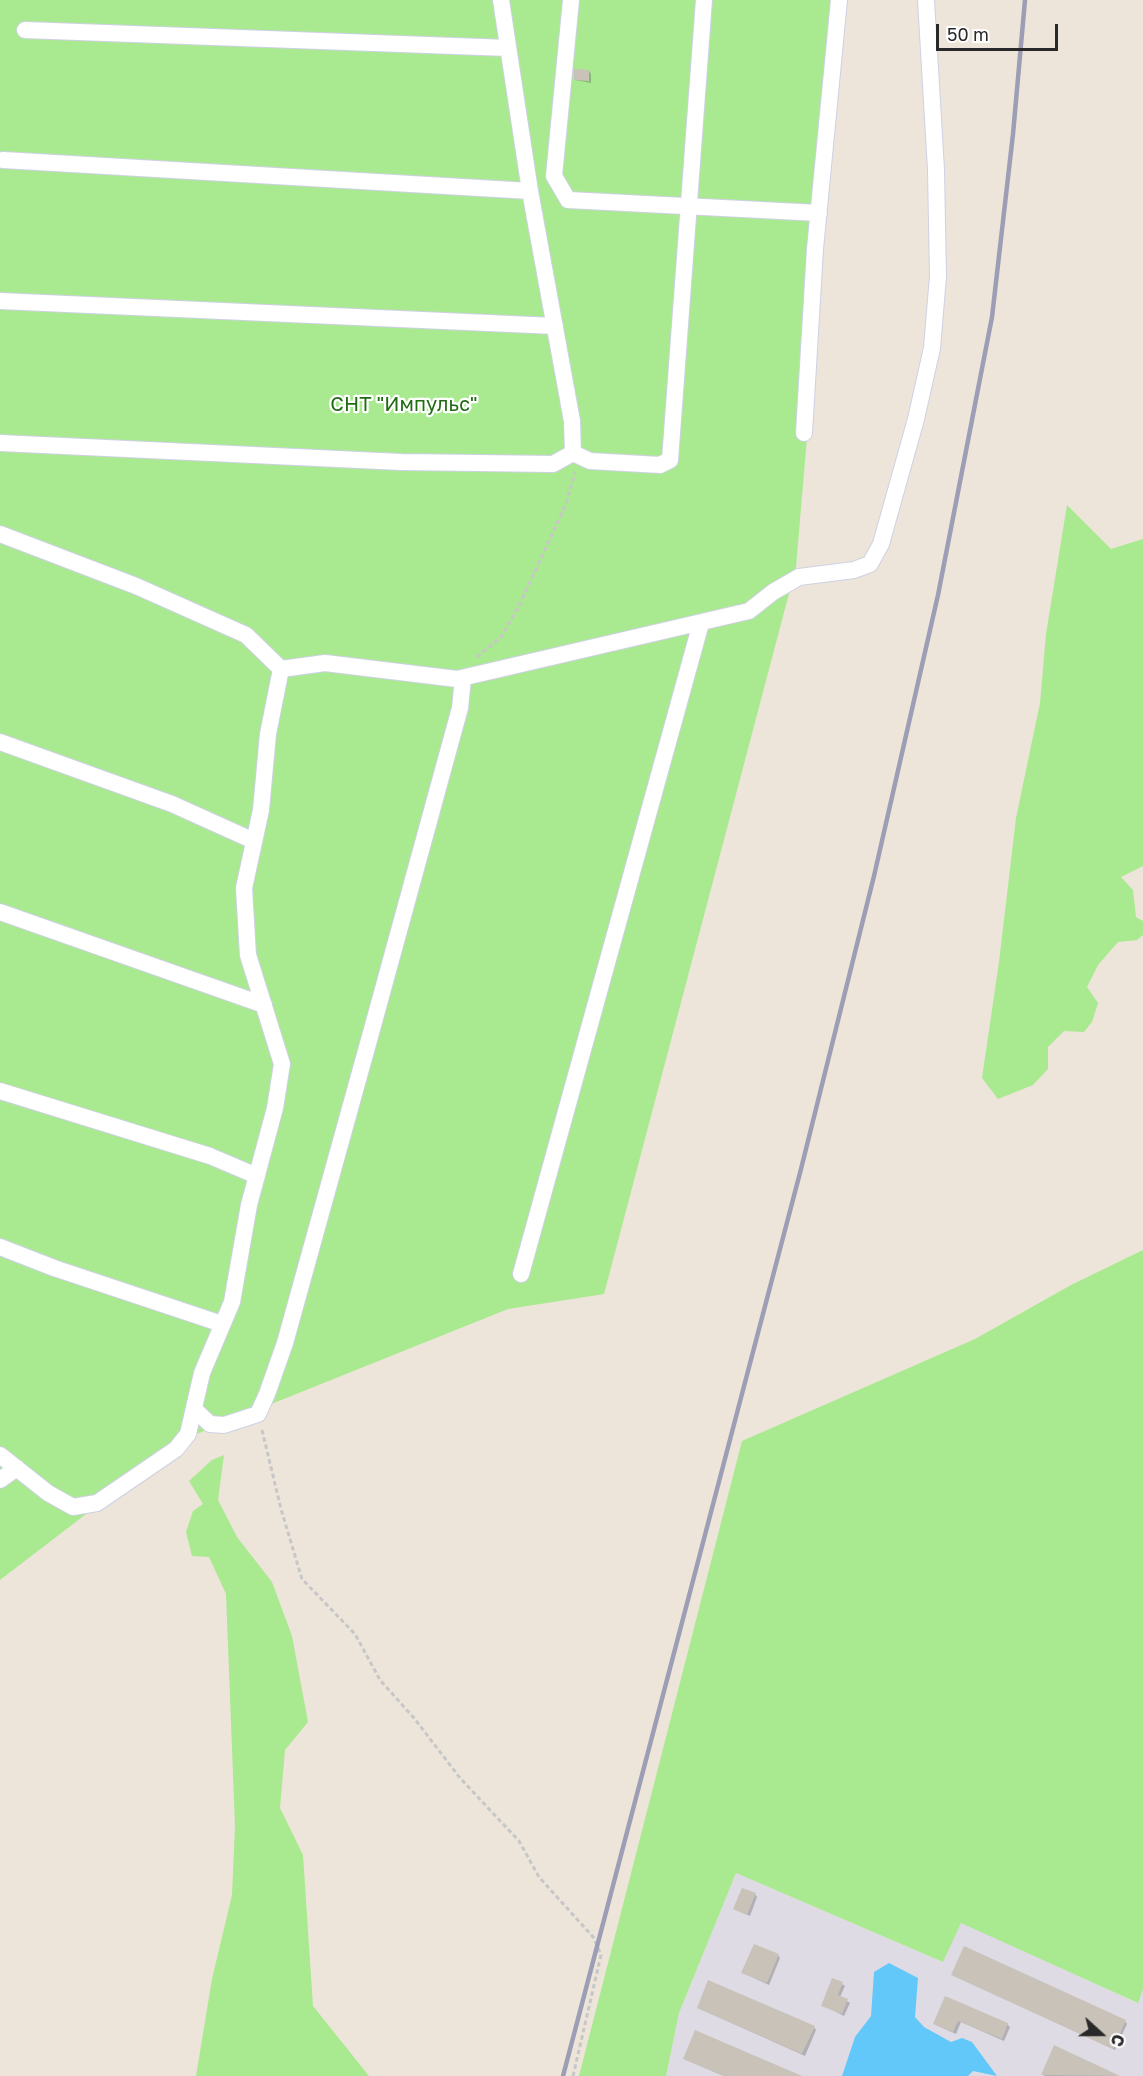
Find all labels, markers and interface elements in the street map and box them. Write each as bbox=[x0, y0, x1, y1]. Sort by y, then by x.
scale bar bbox=[939, 12, 1060, 50]
text: 50 m bbox=[947, 23, 989, 45]
park label: СНТ "Импульс" bbox=[330, 393, 478, 417]
north arrow bbox=[1071, 2004, 1131, 2064]
text: С bbox=[1106, 2032, 1129, 2049]

